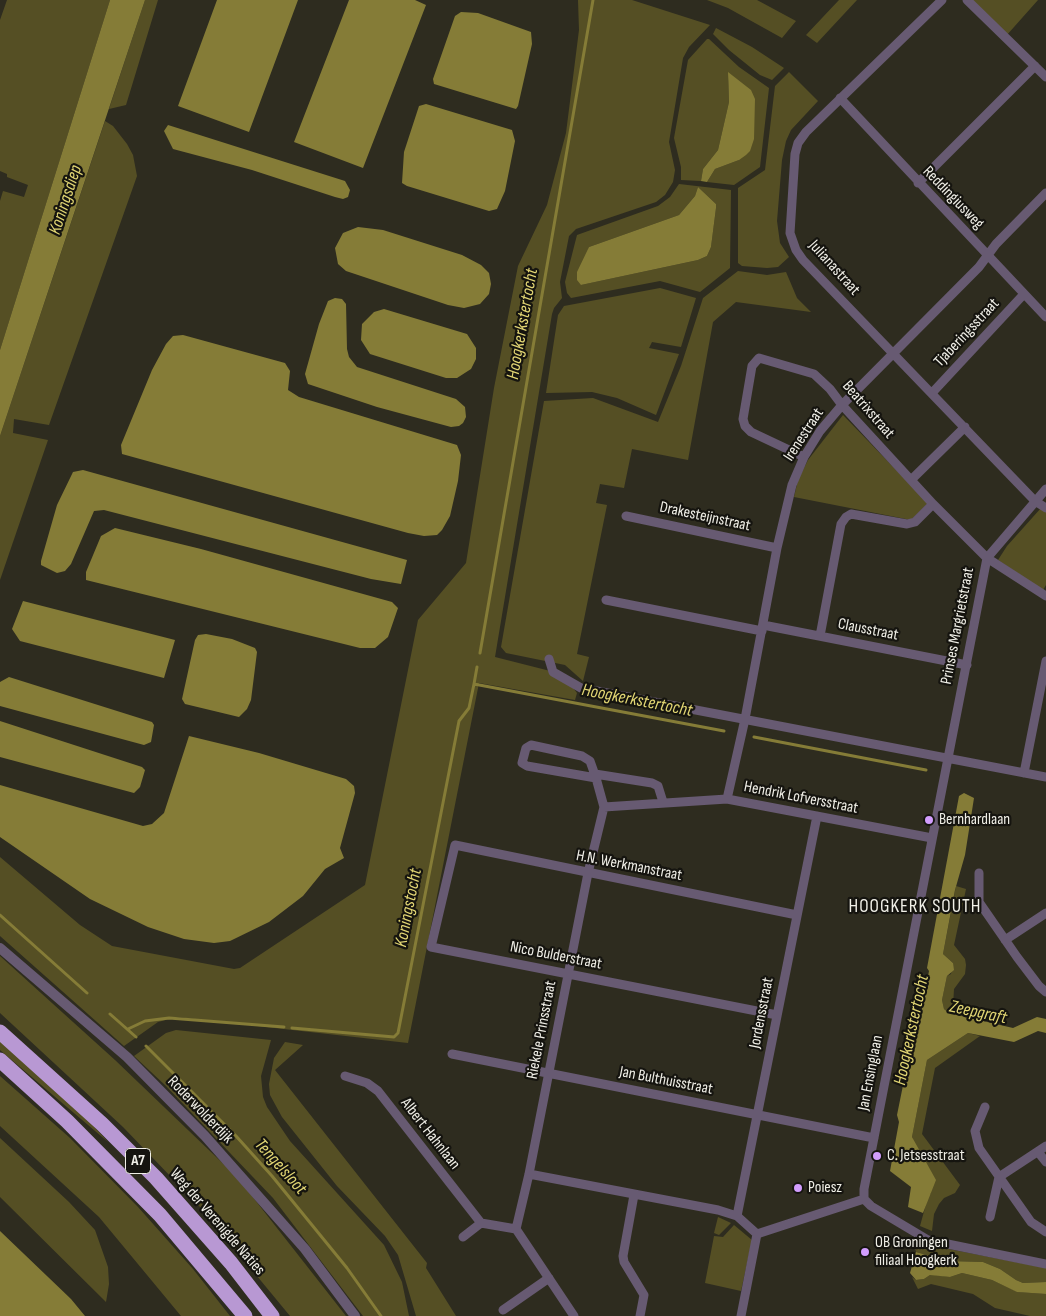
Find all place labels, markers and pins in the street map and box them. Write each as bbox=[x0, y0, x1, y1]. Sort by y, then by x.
place label: Bernhardlaan bbox=[939, 810, 1010, 830]
marker: Bernhardlaan bbox=[923, 814, 935, 826]
place label: C. Jetsesstraat bbox=[887, 1146, 965, 1166]
marker: C. Jetsesstraat bbox=[871, 1150, 883, 1162]
place label: Poiesz bbox=[808, 1178, 842, 1198]
marker: Poiesz bbox=[792, 1182, 804, 1194]
place label: OB Groningen filiaal Hoogkerk bbox=[875, 1233, 957, 1271]
marker: OB Groningen filiaal Hoogkerk bbox=[859, 1246, 871, 1258]

